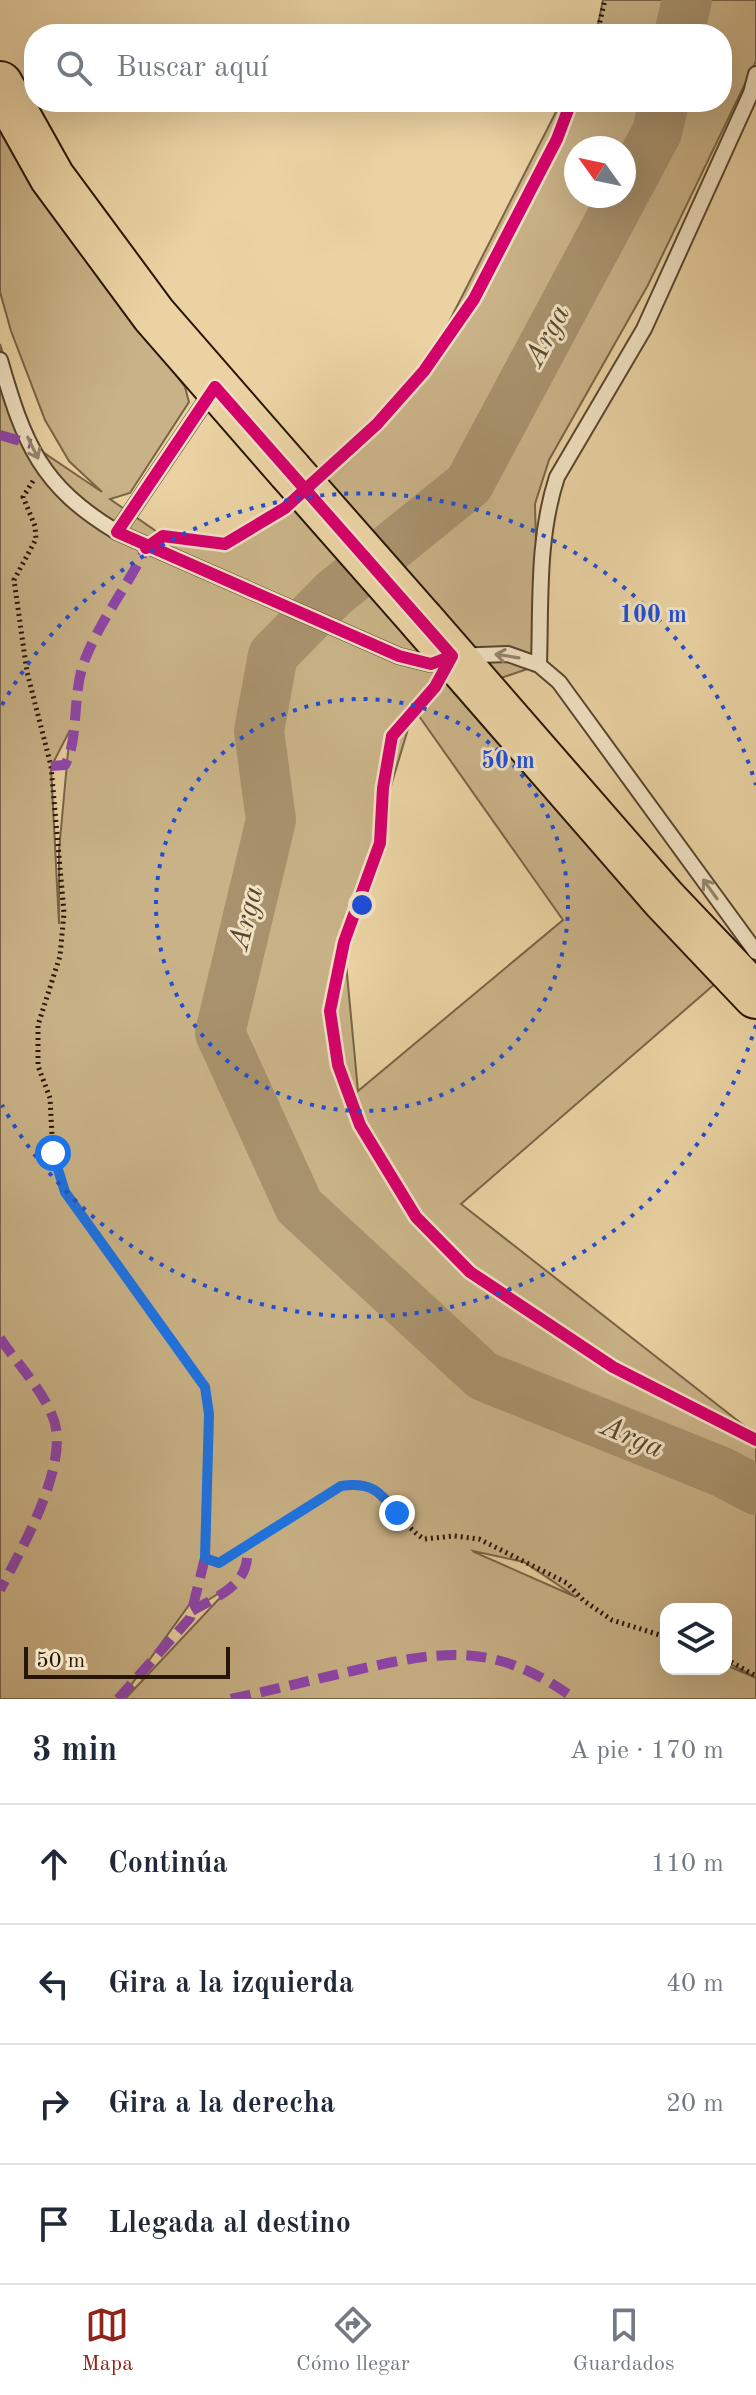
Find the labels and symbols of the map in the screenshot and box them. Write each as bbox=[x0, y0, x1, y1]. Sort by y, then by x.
north arrow bbox=[564, 136, 636, 208]
water label: Arga bbox=[519, 300, 577, 374]
one-way arrow bbox=[26, 435, 41, 459]
text: 100 m bbox=[619, 604, 687, 628]
one-way arrow bbox=[495, 648, 521, 663]
text: 50 m bbox=[481, 749, 535, 774]
one-way arrow bbox=[702, 879, 719, 900]
water label: Arga bbox=[224, 883, 269, 955]
centre of rings bbox=[348, 891, 376, 919]
route start bbox=[35, 1135, 71, 1171]
water label: Arga bbox=[594, 1411, 668, 1465]
route end bbox=[379, 1495, 415, 1531]
scale bar bbox=[24, 1643, 230, 1679]

